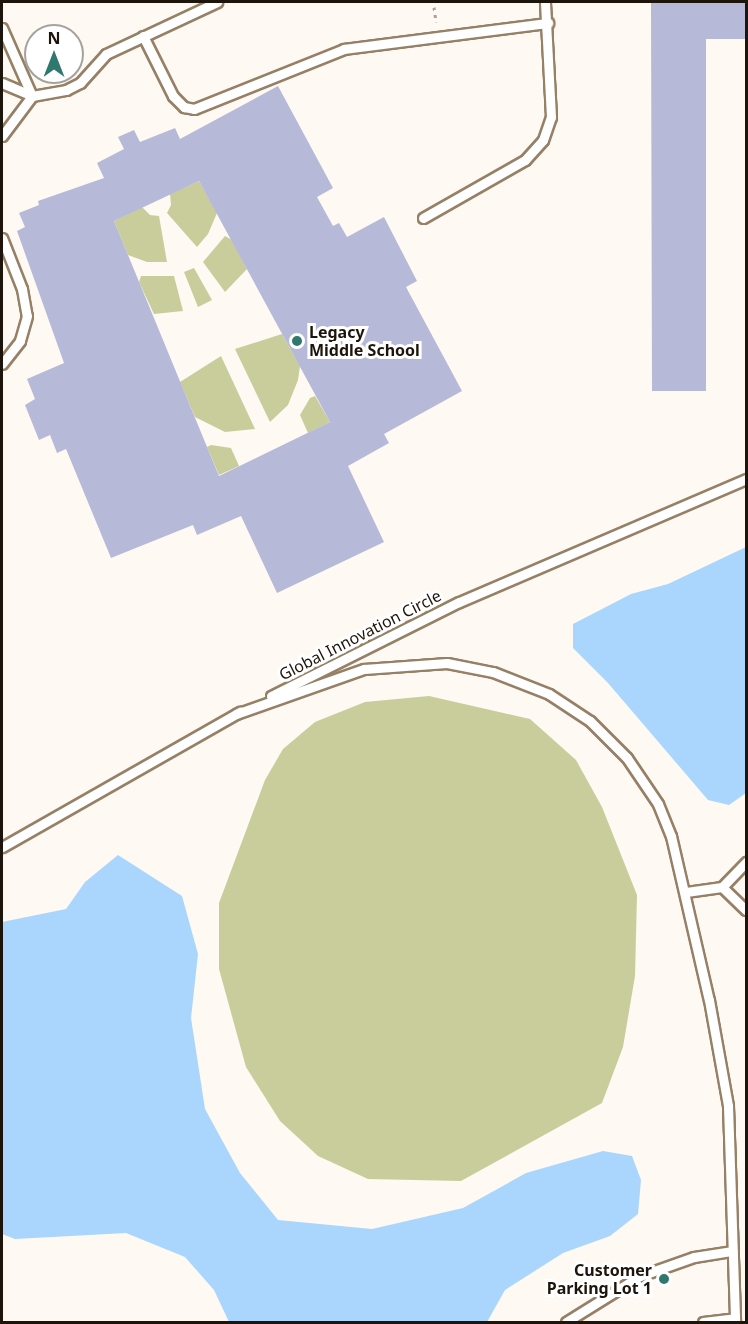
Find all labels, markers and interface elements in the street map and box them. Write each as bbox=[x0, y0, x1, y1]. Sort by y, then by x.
north arrow bbox=[24, 24, 84, 84]
text: N bbox=[47, 27, 61, 49]
place label: Legacy Middle School bbox=[309, 322, 420, 360]
marker: Legacy Middle School bbox=[290, 334, 304, 348]
street label: Global Innovation Circle bbox=[276, 586, 444, 684]
place label: Customer Parking Lot 1 bbox=[547, 1260, 652, 1298]
marker: Customer Parking Lot 1 bbox=[657, 1272, 671, 1286]

